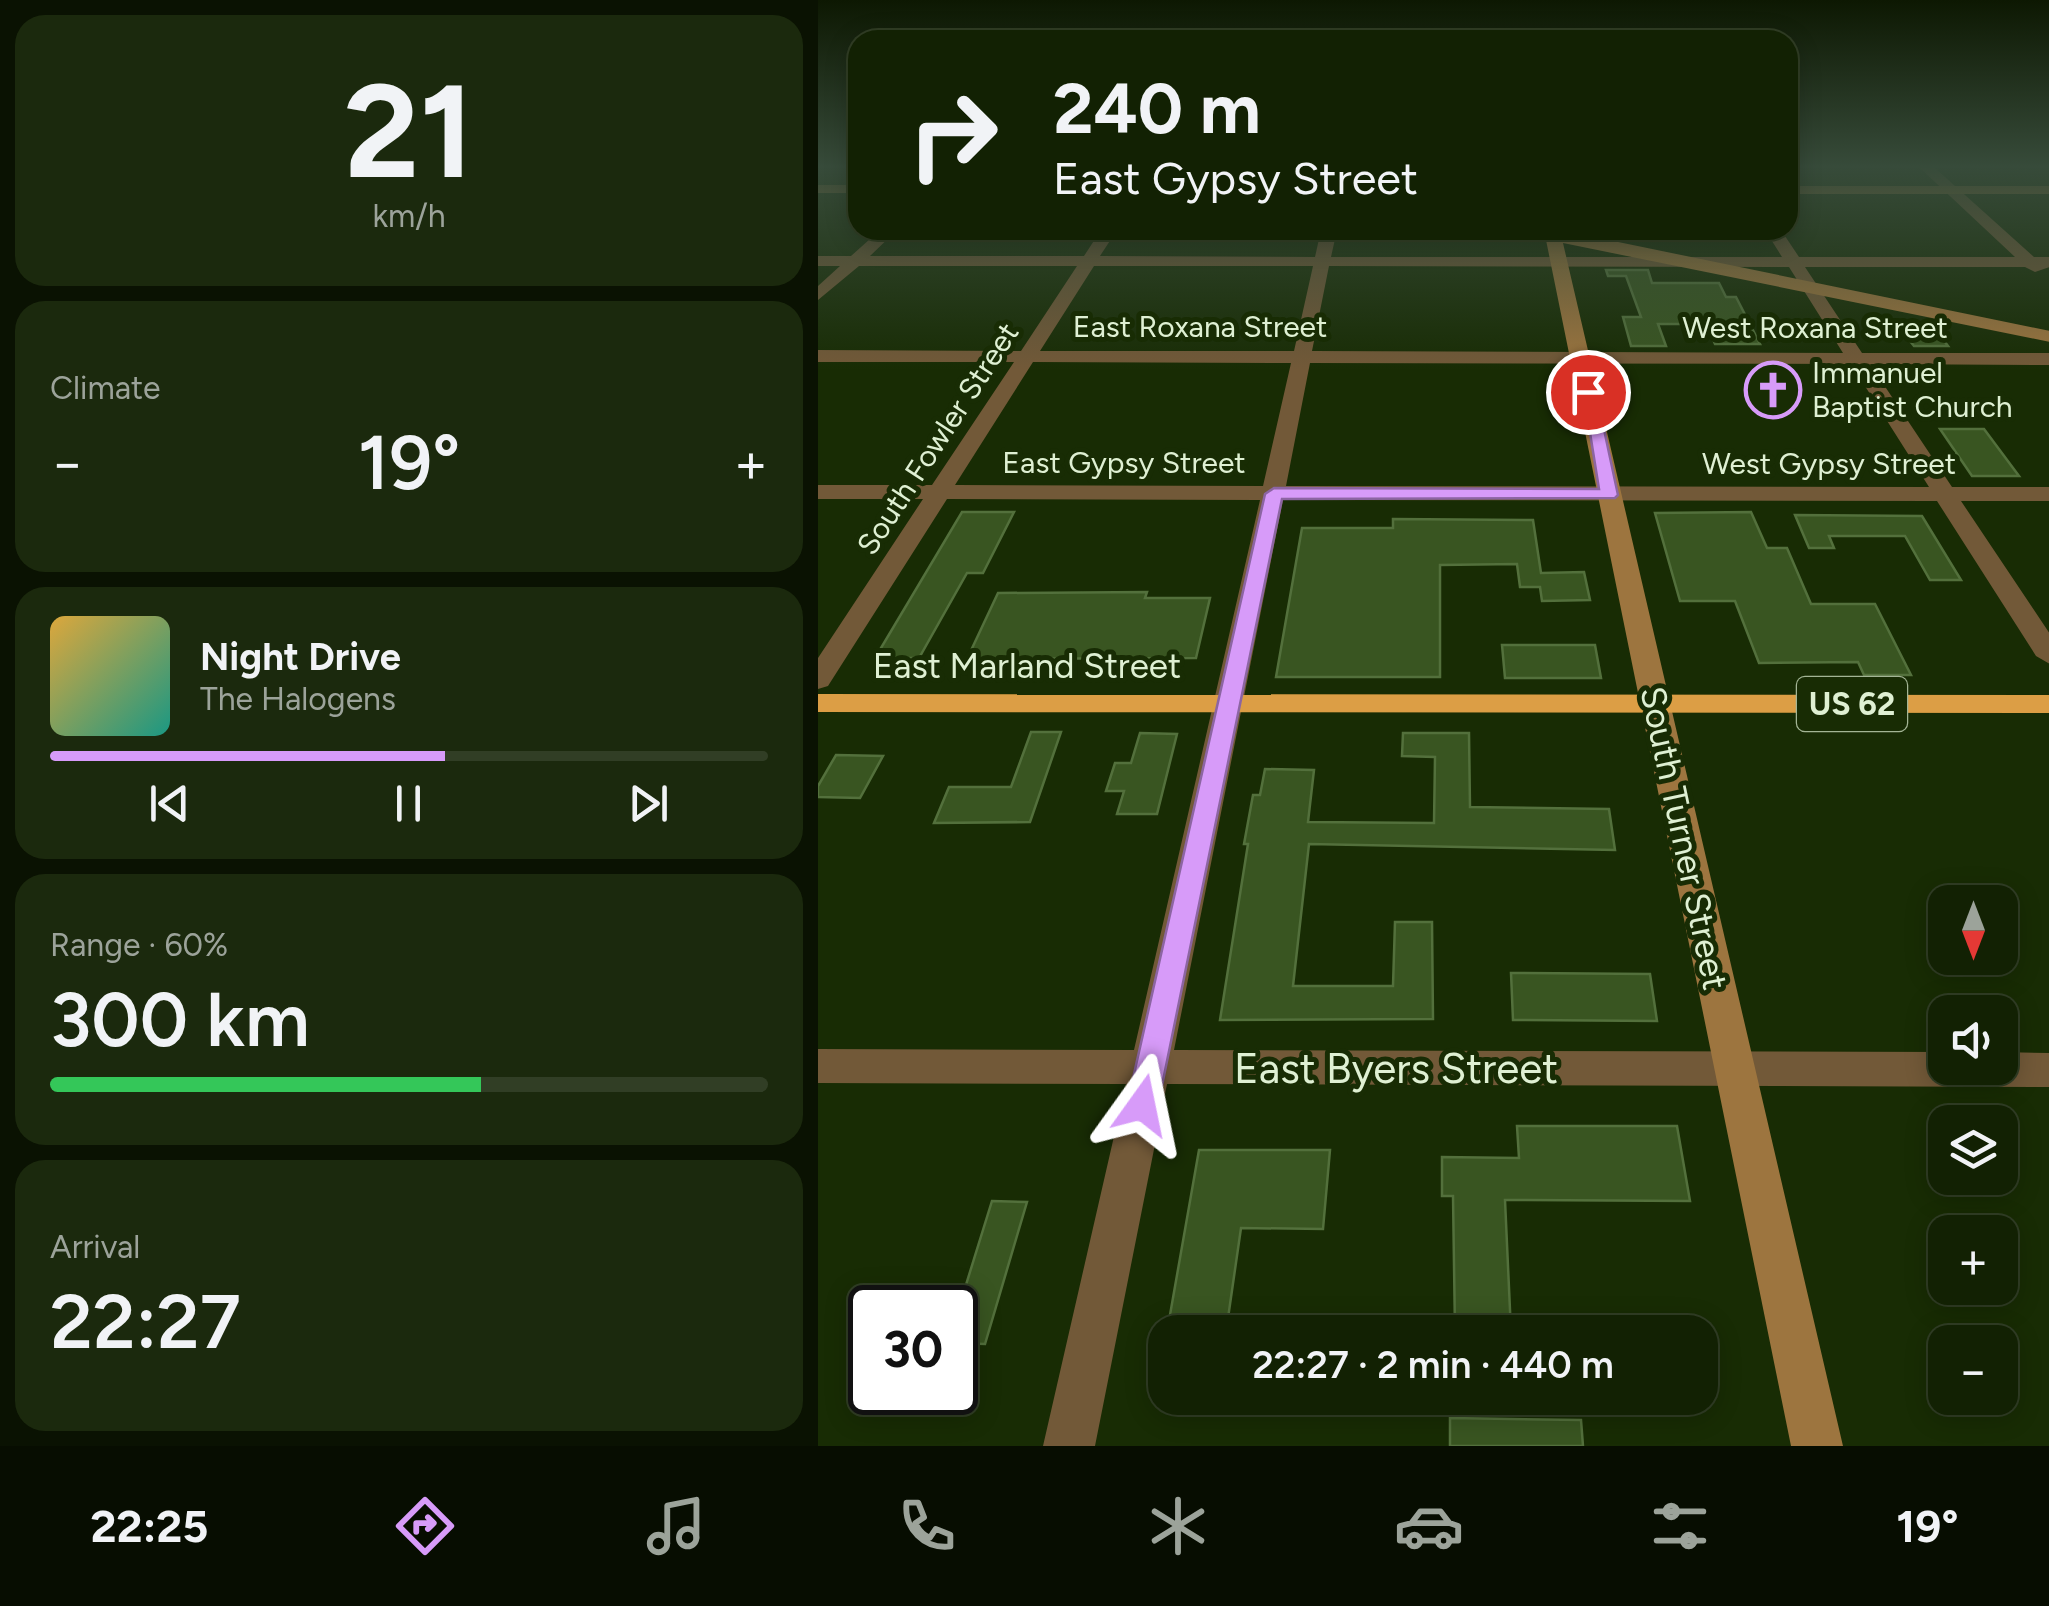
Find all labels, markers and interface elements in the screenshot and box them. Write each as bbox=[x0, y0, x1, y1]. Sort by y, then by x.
text: 21 bbox=[344, 54, 474, 210]
text: 240 m bbox=[1053, 66, 1261, 151]
icon: right bbox=[888, 70, 1018, 200]
text: East Gypsy Street bbox=[1053, 151, 1418, 205]
text: km/h bbox=[372, 197, 446, 235]
street label: East Roxana Street bbox=[1073, 308, 1327, 345]
street label: West Roxana Street bbox=[1682, 309, 1948, 346]
street label: South Fowler Street bbox=[849, 316, 1026, 562]
pin bbox=[1546, 350, 1631, 435]
place label: Immanuel Baptist Church bbox=[1812, 354, 2013, 425]
church icon: Immanuel Baptist Church bbox=[1743, 360, 1803, 420]
icon: arrive bbox=[1561, 365, 1616, 420]
text: Climate bbox=[50, 369, 161, 407]
text: 19° bbox=[358, 418, 460, 508]
text: − bbox=[50, 430, 84, 496]
text: + bbox=[734, 430, 768, 496]
street label: East Gypsy Street bbox=[1002, 444, 1246, 481]
street label: West Gypsy Street bbox=[1702, 445, 1956, 482]
text: Night Drive bbox=[200, 634, 401, 680]
street label: East Marland Street bbox=[873, 645, 1181, 687]
road number: US 62 bbox=[1797, 677, 1907, 731]
text: The Halogens bbox=[200, 680, 396, 718]
street label: South Turner Street bbox=[1631, 683, 1737, 993]
icon: previous bbox=[142, 776, 197, 831]
icon: pause bbox=[381, 776, 436, 831]
icon: next bbox=[621, 776, 676, 831]
north arrow bbox=[1928, 885, 2018, 975]
map controls bbox=[1928, 885, 2018, 1415]
text: Range · 60% bbox=[50, 926, 228, 964]
text: 300 km bbox=[50, 975, 310, 1065]
button: sound bbox=[1928, 995, 2018, 1085]
street label: East Byers Street bbox=[1234, 1043, 1558, 1094]
position arrow bbox=[1090, 1053, 1194, 1157]
button: layers bbox=[1928, 1105, 2018, 1195]
button: + bbox=[1928, 1215, 2018, 1305]
text: Arrival bbox=[50, 1228, 140, 1266]
text: 22:27 bbox=[50, 1277, 241, 1367]
speed limit sign: 30 bbox=[848, 1285, 978, 1415]
button: − bbox=[1928, 1325, 2018, 1415]
text: 22:27 · 2 min · 440 m bbox=[1252, 1342, 1614, 1388]
icon: directions bbox=[390, 1491, 460, 1561]
icon: music bbox=[641, 1491, 711, 1561]
icon: phone bbox=[892, 1491, 962, 1561]
icon: climate bbox=[1143, 1491, 1213, 1561]
icon: car bbox=[1394, 1491, 1464, 1561]
icon: filters bbox=[1645, 1491, 1715, 1561]
text: 22:25 bbox=[91, 1499, 208, 1553]
text: 19° bbox=[1896, 1499, 1958, 1553]

